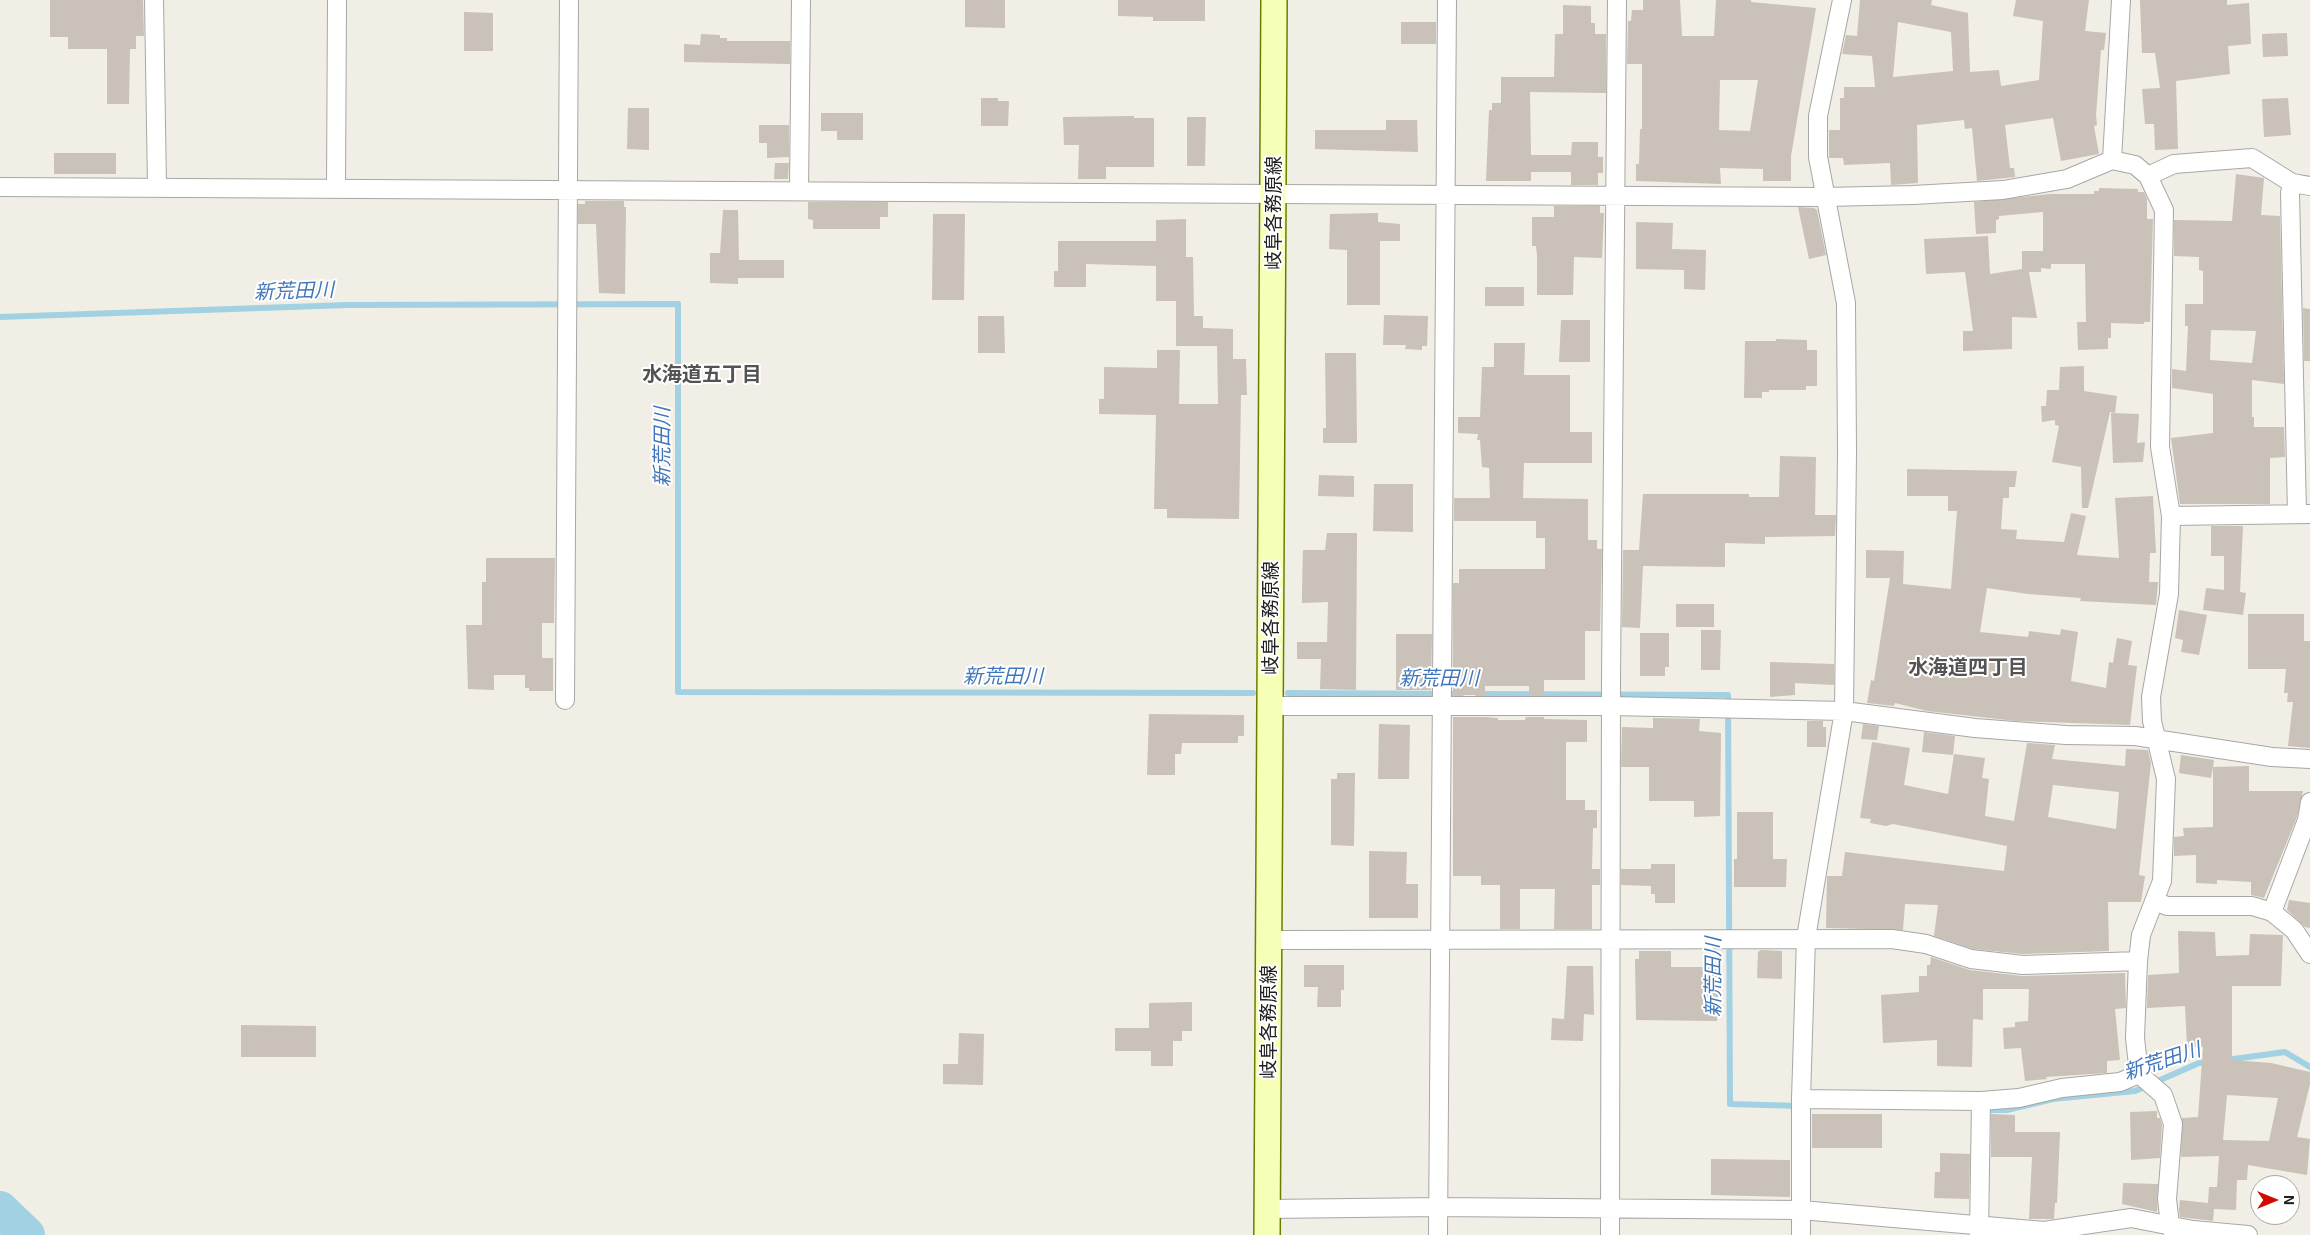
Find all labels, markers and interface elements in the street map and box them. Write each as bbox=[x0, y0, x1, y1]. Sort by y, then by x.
street label: 岐阜各務原線 bbox=[1263, 156, 1285, 270]
water label: 新荒田川 bbox=[254, 278, 334, 304]
district label: 水海道五丁目 bbox=[642, 362, 762, 386]
water label: 新荒田川 bbox=[650, 407, 674, 487]
street label: 岐阜各務原線 bbox=[1260, 561, 1282, 675]
district label: 水海道四丁目 bbox=[1908, 655, 2028, 679]
water label: 新荒田川 bbox=[963, 664, 1043, 688]
water label: 新荒田川 bbox=[1399, 666, 1479, 690]
water label: 新荒田川 bbox=[1701, 937, 1725, 1017]
street label: 岐阜各務原線 bbox=[1258, 965, 1280, 1079]
water label: 新荒田川 bbox=[2120, 1037, 2204, 1085]
north arrow bbox=[2250, 1175, 2300, 1225]
text: N bbox=[2281, 1195, 2298, 1205]

